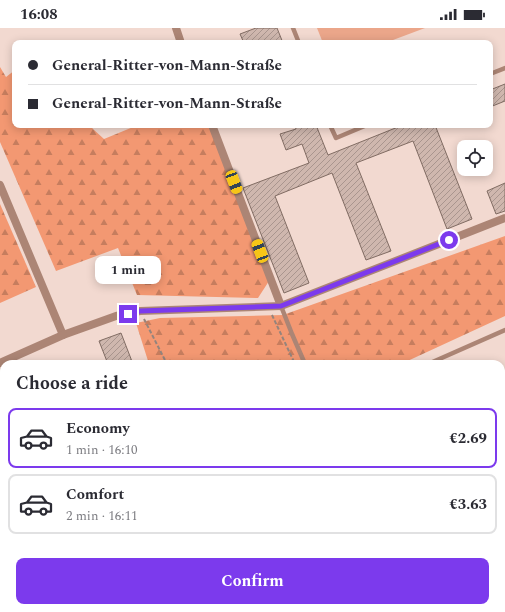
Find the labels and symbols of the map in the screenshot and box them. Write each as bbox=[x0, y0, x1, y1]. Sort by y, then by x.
car bbox=[224, 169, 244, 195]
route start bbox=[440, 231, 458, 249]
car bbox=[250, 238, 270, 264]
callout: 1 min bbox=[95, 256, 161, 284]
route end bbox=[119, 305, 137, 323]

